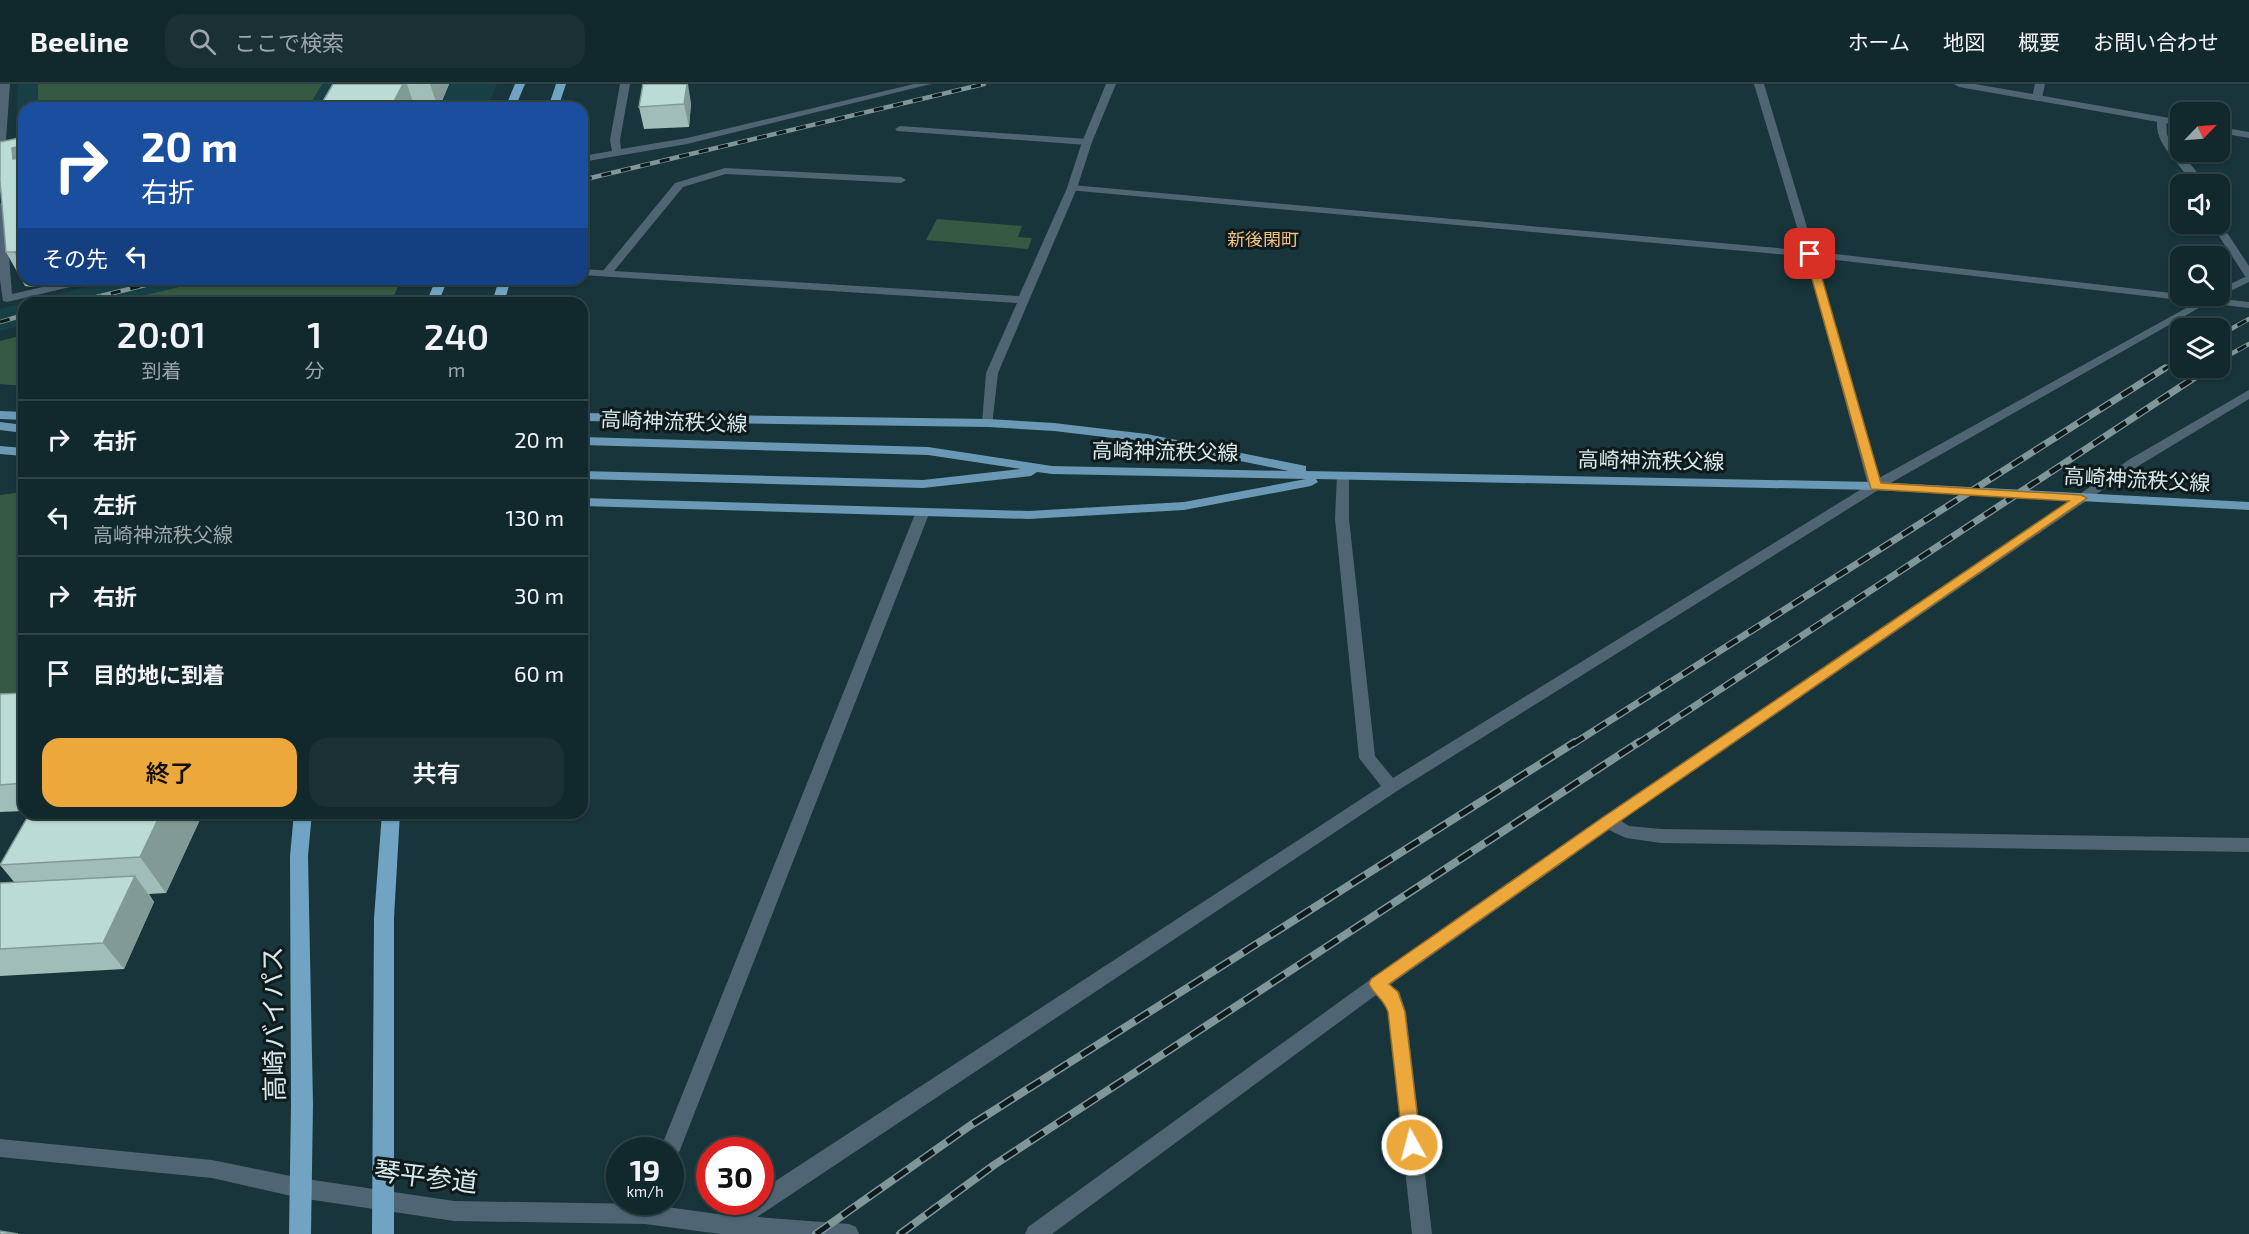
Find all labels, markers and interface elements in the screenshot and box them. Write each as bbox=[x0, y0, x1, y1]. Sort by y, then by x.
search box bbox=[165, 14, 585, 68]
text: Beeline bbox=[30, 24, 129, 58]
icon: search bbox=[186, 25, 219, 58]
text: ここで検索 bbox=[234, 29, 344, 55]
text: ホーム bbox=[1848, 29, 1910, 54]
text: 地図 bbox=[1943, 29, 1985, 54]
text: 概要 bbox=[2018, 29, 2060, 54]
text: お問い合わせ bbox=[2093, 29, 2219, 54]
north arrow bbox=[2170, 102, 2230, 162]
map controls bbox=[2170, 102, 2230, 378]
text: 20 m bbox=[141, 120, 238, 170]
icon: right bbox=[42, 126, 120, 204]
button: sound bbox=[2170, 174, 2230, 234]
text: 右折 bbox=[141, 175, 195, 207]
district label: 新後閑町 bbox=[1227, 228, 1299, 250]
pin bbox=[1784, 228, 1835, 279]
icon: arrive bbox=[1793, 237, 1826, 270]
icon: left bbox=[120, 240, 153, 273]
text: その先 bbox=[42, 245, 108, 271]
button: search bbox=[2170, 246, 2230, 306]
text: 20:01 bbox=[117, 312, 206, 355]
text: 1 bbox=[307, 312, 322, 355]
text: 240 bbox=[424, 314, 489, 357]
button: layers bbox=[2170, 318, 2230, 378]
text: m bbox=[448, 357, 465, 381]
text: 到着 bbox=[141, 358, 181, 382]
text: 分 bbox=[305, 358, 325, 382]
street label: 高崎神流秩父線 bbox=[600, 405, 748, 436]
icon: right bbox=[42, 423, 75, 456]
text: 20 m bbox=[514, 426, 564, 452]
text: 右折 bbox=[93, 427, 137, 453]
street label: 高崎神流秩父線 bbox=[1091, 437, 1239, 464]
street label: 高崎神流秩父線 bbox=[1577, 446, 1725, 473]
street label: 高崎神流秩父線 bbox=[2063, 462, 2211, 495]
text: 左折 bbox=[93, 491, 137, 517]
icon: left bbox=[42, 501, 75, 534]
text: 130 m bbox=[506, 504, 564, 530]
text: 高崎神流秩父線 bbox=[93, 522, 233, 546]
icon: right bbox=[42, 579, 75, 612]
text: 30 m bbox=[514, 582, 564, 608]
text: 右折 bbox=[93, 583, 137, 609]
icon: arrive bbox=[42, 657, 75, 690]
text: 60 m bbox=[514, 660, 564, 686]
text: 目的地に到着 bbox=[93, 661, 225, 687]
button: 終了 bbox=[42, 738, 297, 807]
button: 共有 bbox=[309, 738, 564, 807]
street label: 高崎バイパス bbox=[256, 946, 289, 1102]
position arrow bbox=[1380, 1113, 1444, 1177]
speed limit sign: 30 bbox=[696, 1137, 774, 1215]
text: 19 bbox=[630, 1151, 660, 1187]
street label: 琴平参道 bbox=[373, 1154, 480, 1197]
text: km/h bbox=[626, 1182, 664, 1200]

